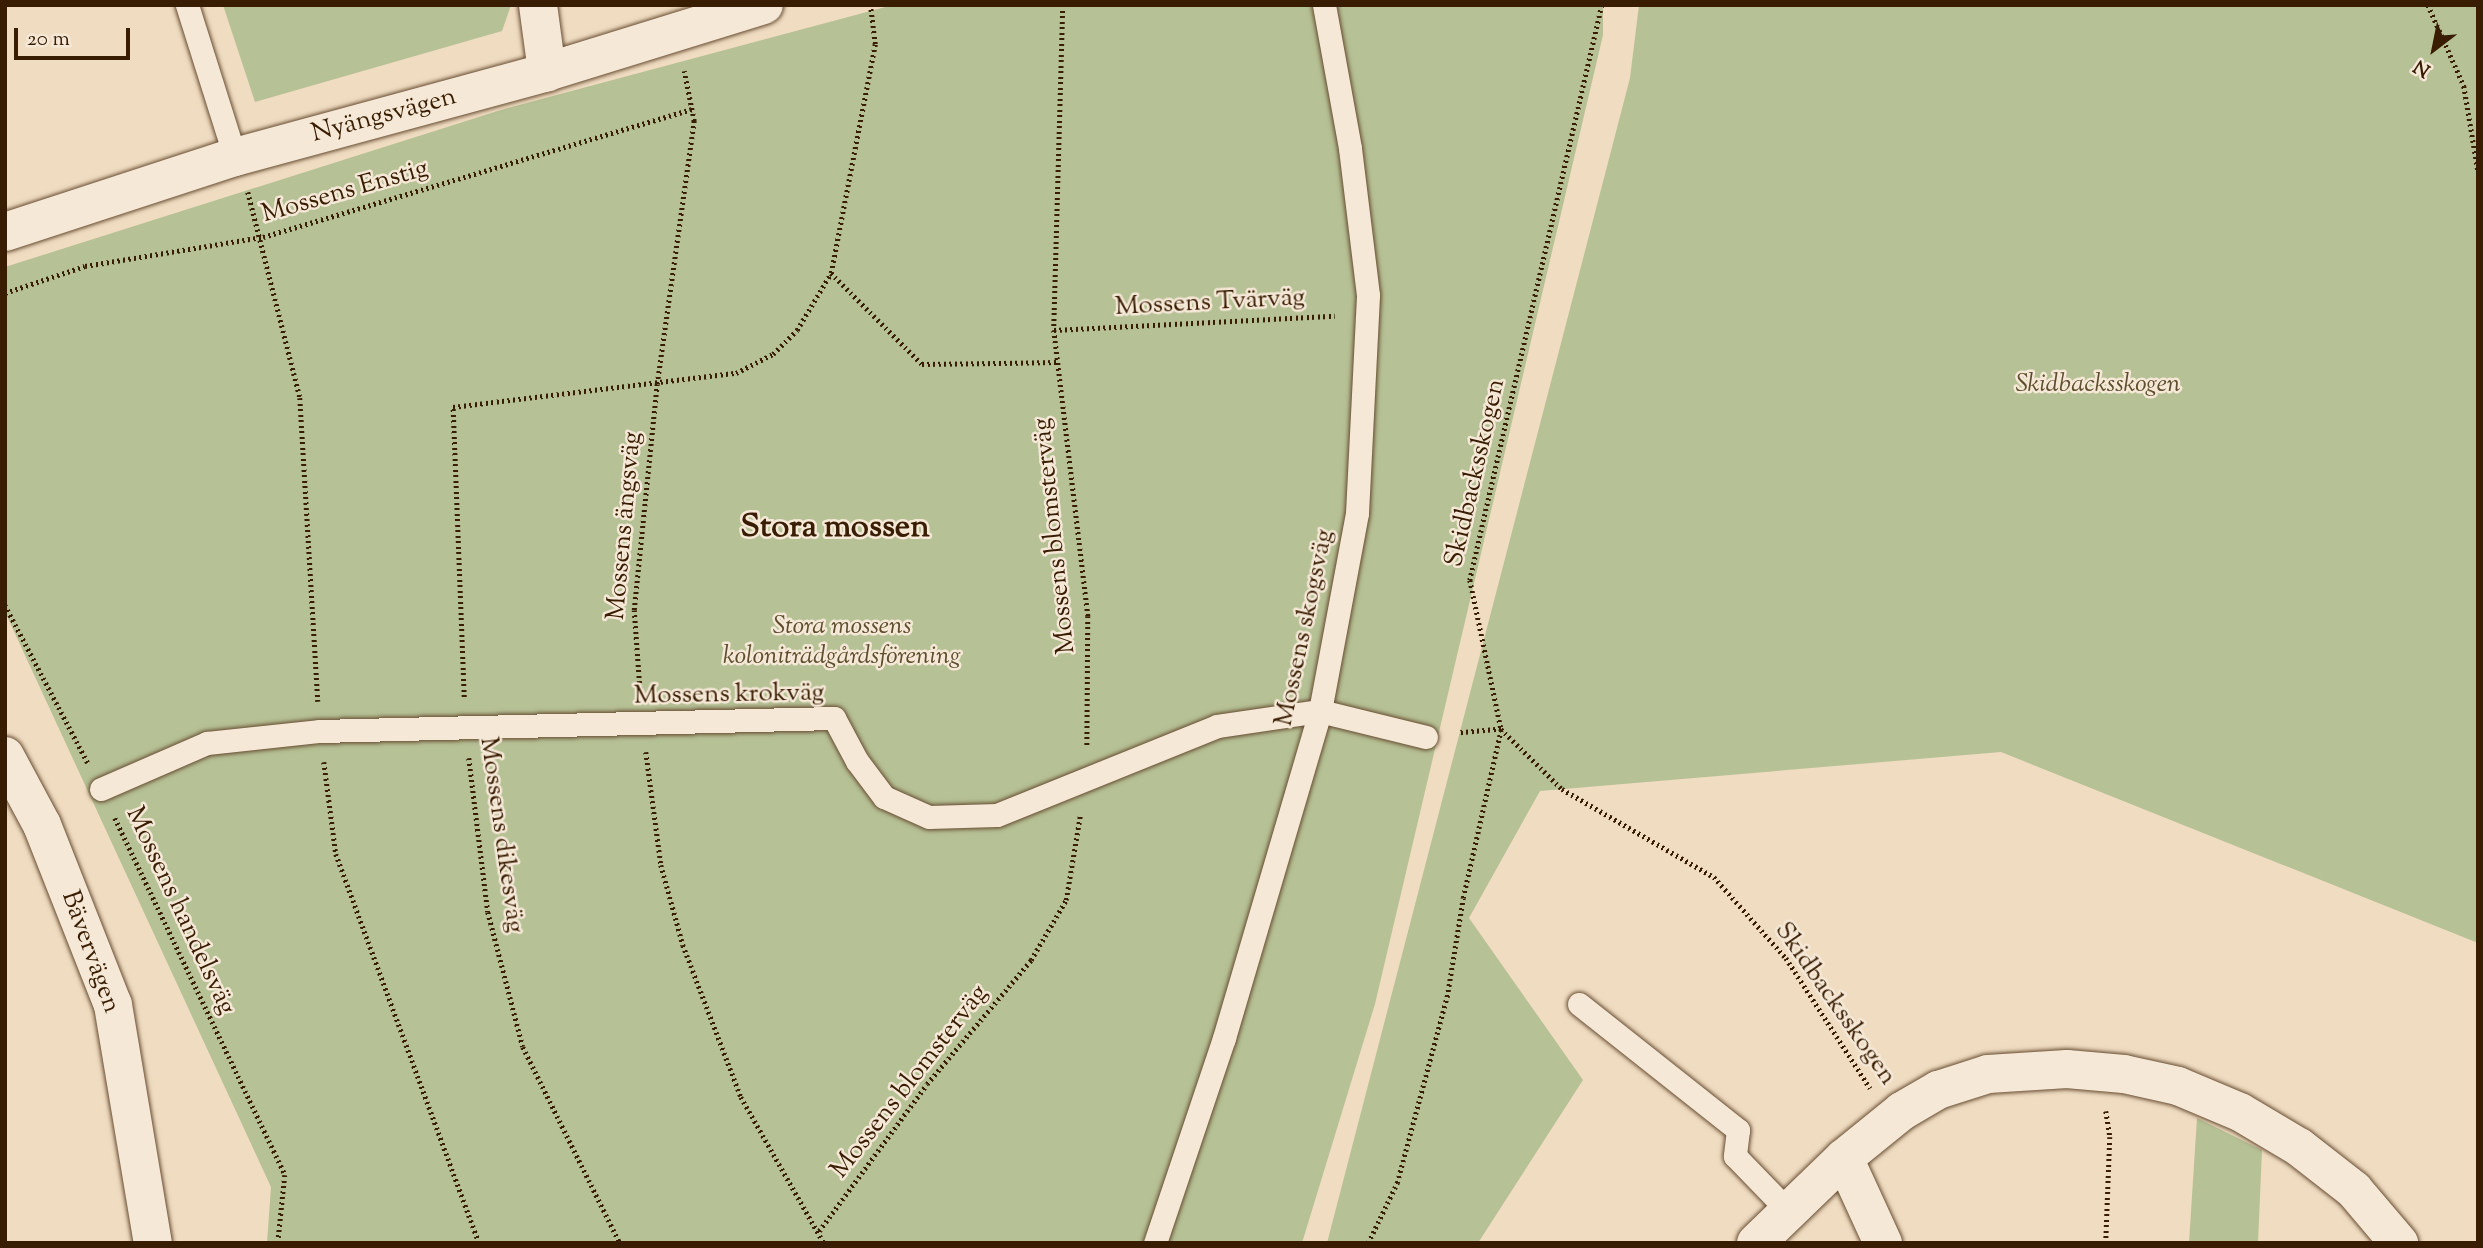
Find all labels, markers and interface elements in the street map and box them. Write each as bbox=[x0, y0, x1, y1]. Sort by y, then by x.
scale bar bbox=[18, 14, 133, 58]
north arrow bbox=[2399, 14, 2469, 84]
text: 20 m bbox=[27, 25, 70, 55]
text: N bbox=[2409, 52, 2436, 83]
street label: Nyängsvägen bbox=[308, 82, 460, 150]
street label: Mossens Enstig bbox=[258, 153, 432, 231]
street label: Mossens Tvärväg bbox=[1114, 282, 1306, 324]
park label: Skidbacksskogen bbox=[2015, 369, 2181, 401]
street label: Skidbacksskogen bbox=[1439, 376, 1513, 570]
street label: Mossens blomsterväg bbox=[1027, 416, 1083, 656]
street label: Mossens ängsväg bbox=[601, 430, 649, 622]
district label: Stora mossen bbox=[740, 509, 930, 549]
street label: Mossens skogsväg bbox=[1269, 527, 1341, 729]
park label: Stora mossens koloniträdgårdsförening bbox=[723, 611, 961, 672]
street label: Mossens krokväg bbox=[633, 678, 825, 712]
street label: Mossens dikesväg bbox=[472, 735, 530, 935]
street label: Mossens handelsväg bbox=[118, 802, 242, 1020]
street label: Bävervägen bbox=[53, 887, 127, 1017]
street label: Skidbacksskogen bbox=[1767, 916, 1903, 1092]
street label: Mossens blomsterväg bbox=[825, 979, 995, 1185]

